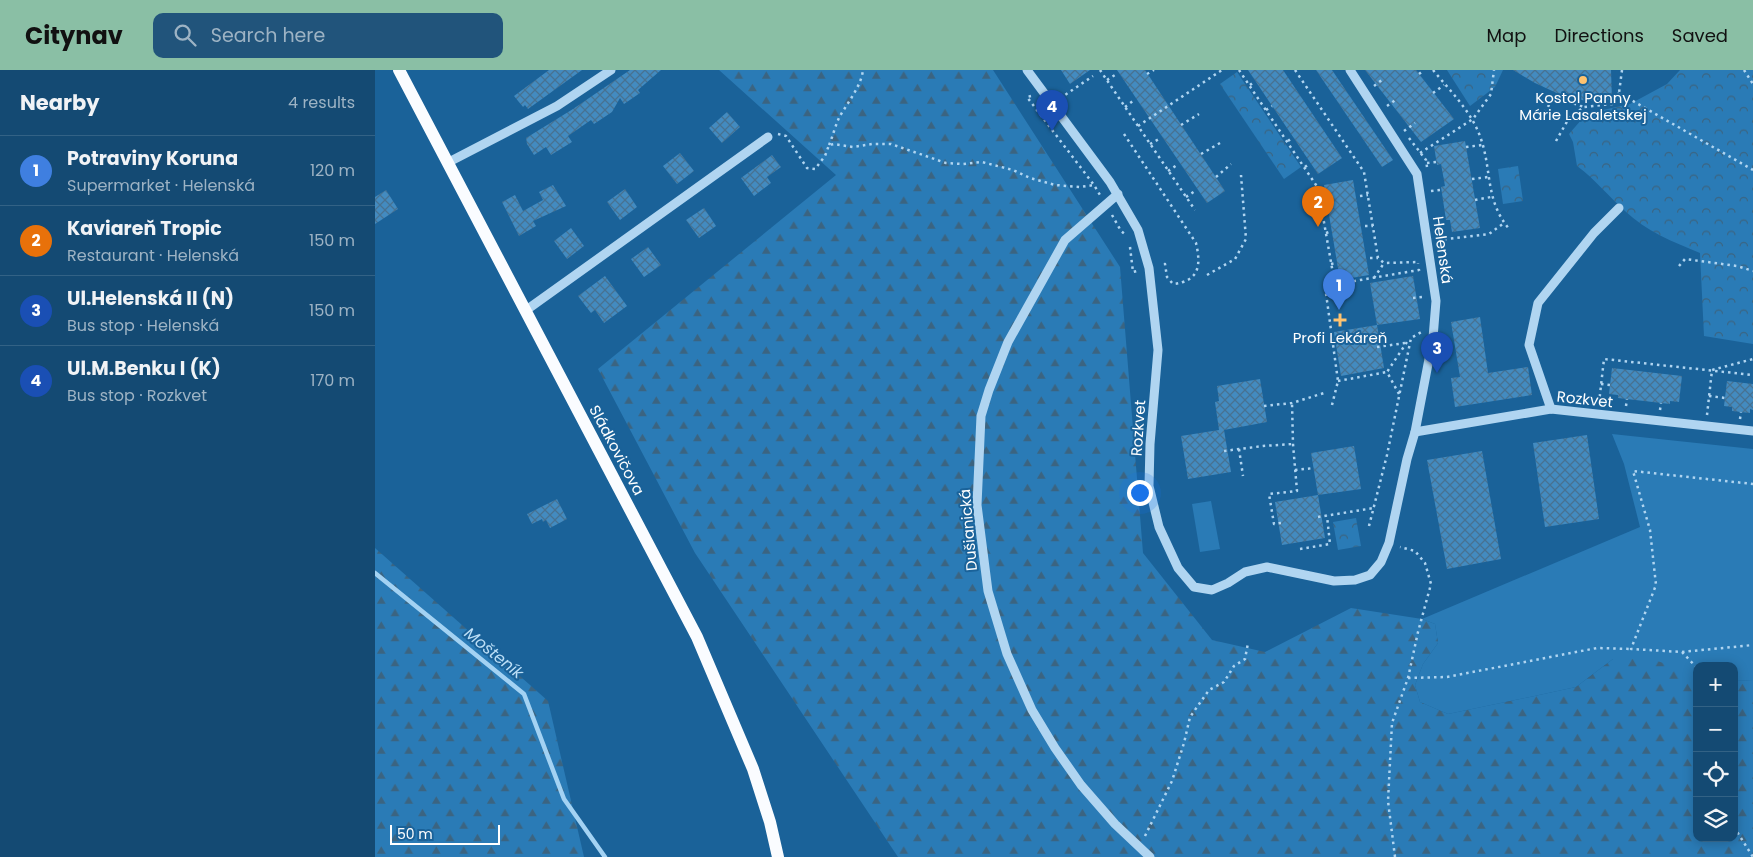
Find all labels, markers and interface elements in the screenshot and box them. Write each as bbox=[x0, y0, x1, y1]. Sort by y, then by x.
search box bbox=[153, 13, 503, 58]
text: Citynav bbox=[25, 19, 123, 52]
icon: search bbox=[171, 21, 199, 49]
text: Search here bbox=[211, 22, 325, 49]
text: Map bbox=[1487, 23, 1526, 48]
text: Directions bbox=[1554, 23, 1644, 48]
text: Saved bbox=[1672, 23, 1728, 48]
marker: Kostol Panny Márie Lasaletskej bbox=[1577, 74, 1589, 86]
place label: Kostol Panny Márie Lasaletskej bbox=[1519, 87, 1647, 125]
text: Nearby bbox=[20, 88, 100, 117]
pin: 4 bbox=[1036, 90, 1068, 131]
text: 4 results bbox=[288, 91, 355, 114]
text: Potraviny Koruna bbox=[67, 145, 238, 172]
text: 1 bbox=[33, 159, 39, 182]
text: 120 m bbox=[310, 159, 355, 182]
text: Supermarket · Helenská bbox=[67, 174, 255, 197]
pin: 2 bbox=[1302, 186, 1334, 227]
text: Kaviareň Tropic bbox=[67, 215, 222, 242]
street label: Helenská bbox=[1428, 215, 1458, 285]
text: 2 bbox=[31, 229, 41, 252]
text: 150 m bbox=[309, 229, 355, 252]
text: Restaurant · Helenská bbox=[67, 244, 239, 267]
pin: 1 bbox=[1323, 269, 1355, 310]
text: Ul.Helenská II (N) bbox=[67, 285, 234, 312]
text: 3 bbox=[31, 299, 41, 322]
text: 150 m bbox=[309, 299, 355, 322]
text: Bus stop · Helenská bbox=[67, 314, 219, 337]
marker: Profi Lekáreň bbox=[1334, 314, 1346, 326]
place label: Profi Lekáreň bbox=[1293, 327, 1387, 348]
pin: 3 bbox=[1421, 332, 1453, 373]
text: Ul.M.Benku I (K) bbox=[67, 355, 221, 382]
text: 4 bbox=[31, 369, 41, 392]
text: 170 m bbox=[310, 369, 355, 392]
text: Bus stop · Rozkvet bbox=[67, 384, 207, 407]
street label: Rozkvet bbox=[1556, 386, 1614, 412]
street label: Rozkvet bbox=[1126, 399, 1150, 457]
street label: Sládkovičova bbox=[584, 401, 650, 499]
your location bbox=[1127, 480, 1153, 506]
street label: Dušianická bbox=[954, 488, 982, 572]
water label: Mošteník bbox=[459, 622, 529, 685]
map controls bbox=[1693, 662, 1738, 842]
button: + bbox=[1693, 662, 1738, 707]
button: − bbox=[1693, 707, 1738, 752]
button: locate bbox=[1693, 752, 1738, 797]
button: layers bbox=[1693, 797, 1738, 842]
scale bar bbox=[390, 822, 500, 845]
text: 50 m bbox=[397, 824, 433, 844]

